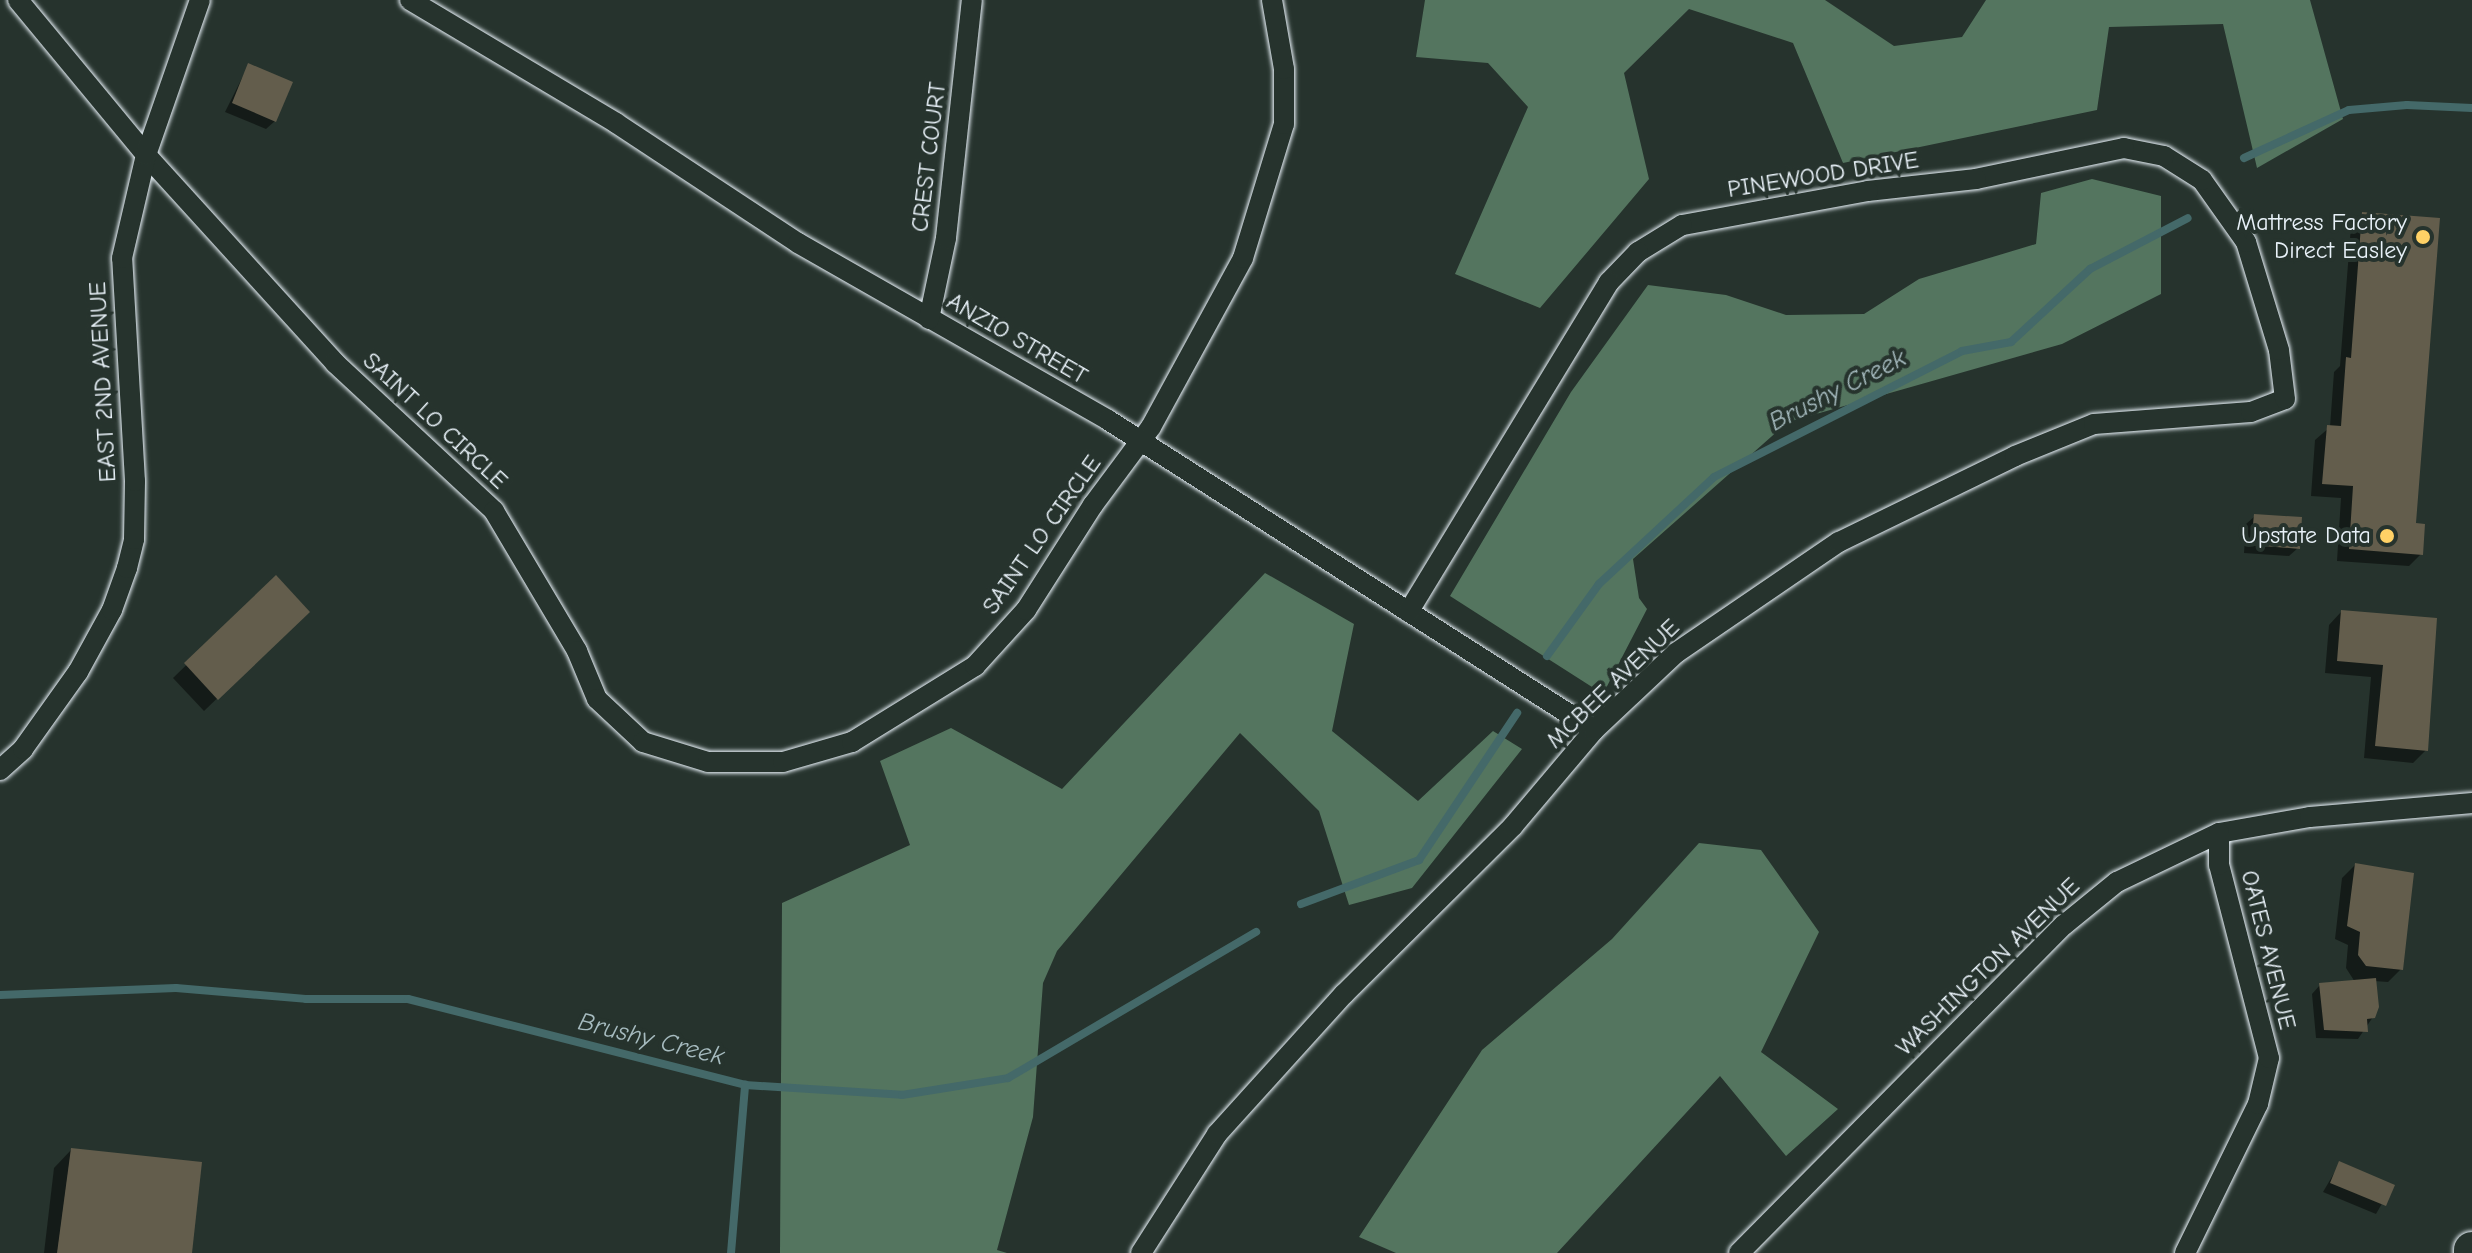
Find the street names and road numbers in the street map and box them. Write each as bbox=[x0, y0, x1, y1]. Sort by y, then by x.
street label: CREST COURT bbox=[906, 80, 952, 234]
street label: PINEWOOD DRIVE bbox=[1725, 146, 1921, 204]
street label: EAST 2ND AVENUE bbox=[83, 281, 123, 483]
street label: ANZIO STREET bbox=[942, 287, 1092, 391]
street label: SAINT LO CIRCLE bbox=[357, 347, 513, 495]
street label: SAINT LO CIRCLE bbox=[976, 450, 1108, 620]
street label: MCBEE AVENUE bbox=[1541, 613, 1685, 755]
street label: OATES AVENUE bbox=[2234, 867, 2302, 1033]
street label: WASHINGTON AVENUE bbox=[1890, 872, 2086, 1062]

